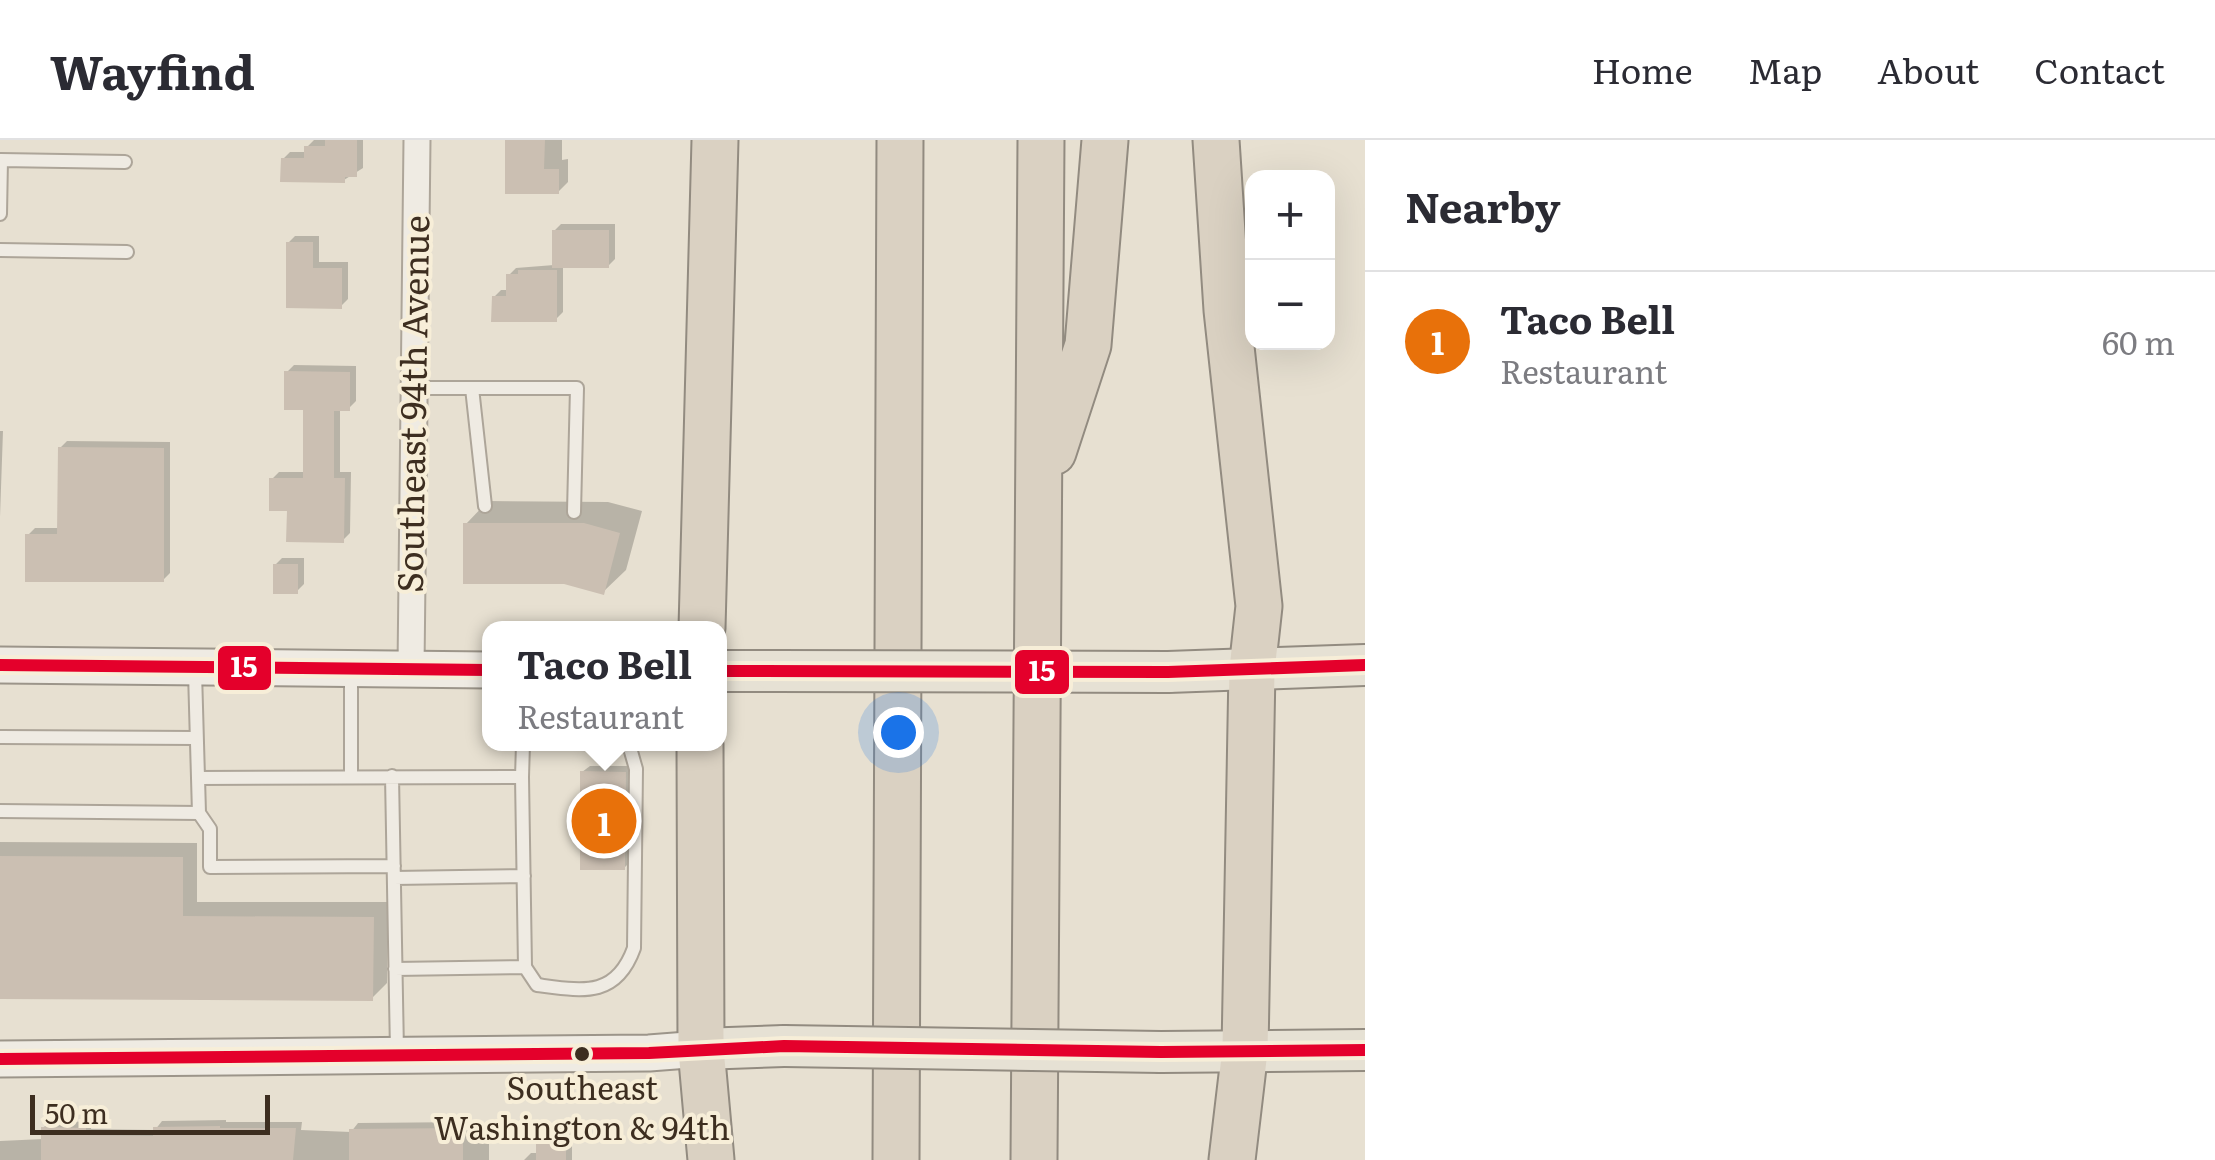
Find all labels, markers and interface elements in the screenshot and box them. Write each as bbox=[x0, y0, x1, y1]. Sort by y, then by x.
text: Wayfind bbox=[50, 34, 255, 105]
text: Home bbox=[1592, 43, 1693, 95]
text: Map bbox=[1748, 43, 1822, 95]
text: About bbox=[1877, 43, 1979, 95]
text: Contact bbox=[2034, 43, 2165, 95]
map controls bbox=[1245, 170, 1335, 350]
button: + bbox=[1245, 170, 1335, 260]
text: Nearby bbox=[1405, 174, 1561, 236]
street label: Southeast 94th Avenue bbox=[382, 215, 440, 593]
button: − bbox=[1245, 260, 1335, 350]
text: Taco Bell bbox=[1500, 289, 1675, 346]
text: 1 bbox=[1431, 317, 1444, 365]
text: 60 m bbox=[2102, 317, 2175, 365]
text: Restaurant bbox=[1500, 346, 1667, 394]
popup bbox=[482, 621, 727, 751]
text: Taco Bell bbox=[517, 634, 692, 691]
line badge: 15 bbox=[216, 644, 273, 692]
text: 15 bbox=[231, 644, 257, 686]
line badge: 15 bbox=[1013, 648, 1071, 696]
text: 15 bbox=[1029, 648, 1055, 690]
text: Restaurant bbox=[517, 691, 684, 739]
your location bbox=[873, 707, 924, 758]
pin: 1 bbox=[572, 784, 636, 858]
marker: Southeast Washington & 94th bbox=[572, 1044, 592, 1064]
place label: Southeast Washington & 94th bbox=[434, 1062, 730, 1150]
scale bar bbox=[30, 1090, 270, 1134]
text: 50 m bbox=[45, 1091, 108, 1133]

